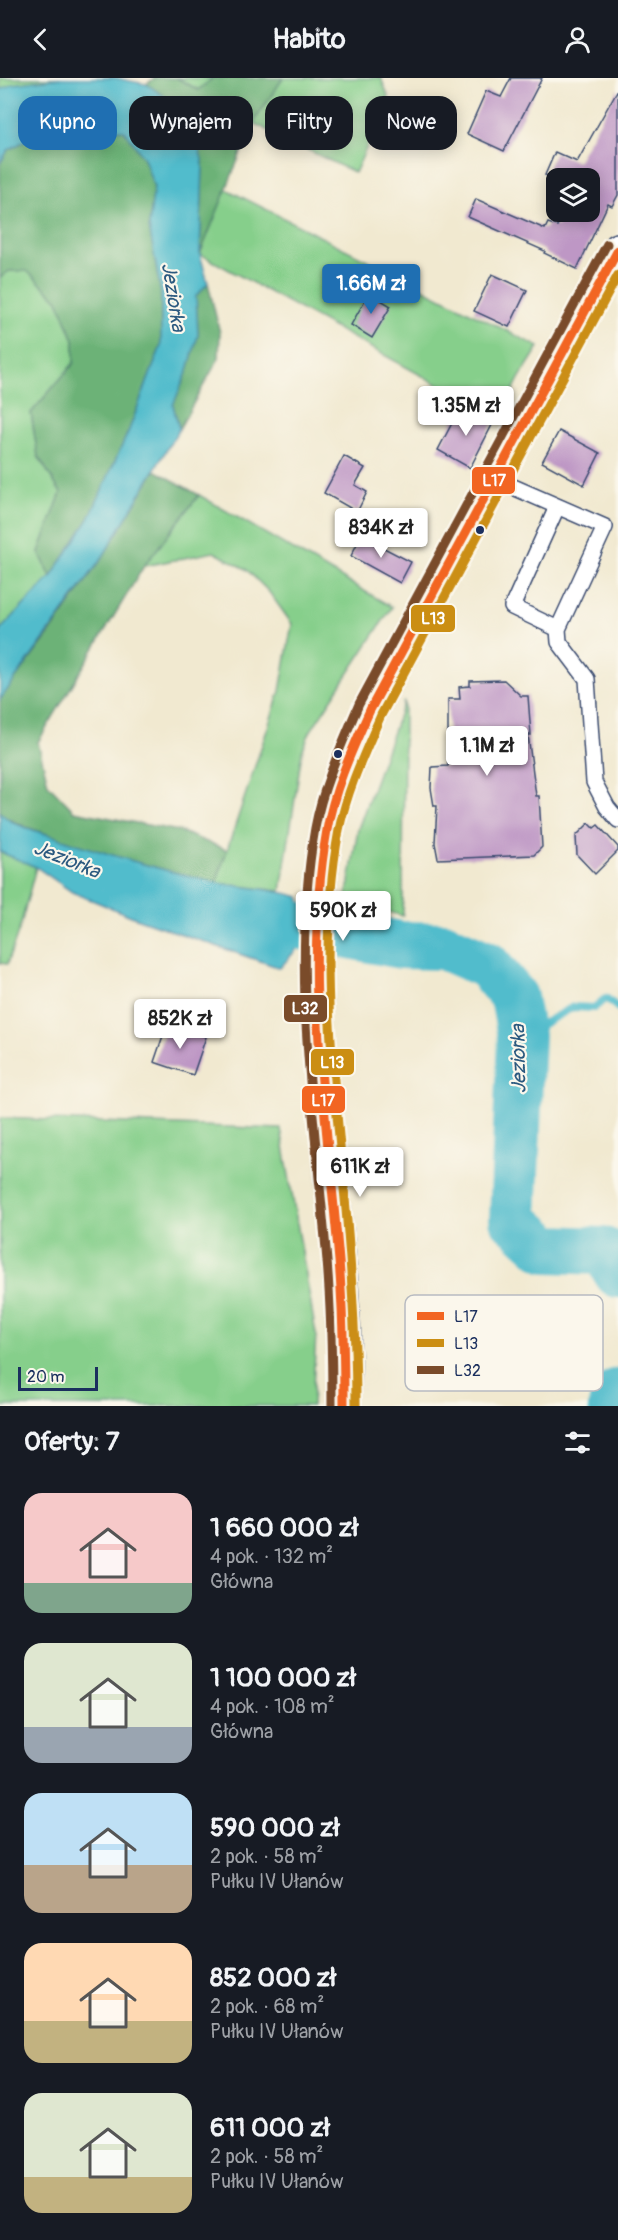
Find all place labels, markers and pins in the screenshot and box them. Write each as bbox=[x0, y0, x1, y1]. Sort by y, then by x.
pin: 1.66M zł bbox=[309, 264, 433, 315]
pin: 1.35M zł bbox=[404, 386, 528, 437]
pin: 834K zł bbox=[326, 508, 436, 559]
unlabelled marker bbox=[474, 524, 486, 536]
pin: 1.1M zł bbox=[432, 726, 542, 777]
unlabelled marker bbox=[332, 748, 344, 760]
pin: 590K zł bbox=[288, 891, 398, 942]
pin: 852K zł bbox=[125, 999, 235, 1050]
pin: 611K zł bbox=[305, 1147, 415, 1198]

